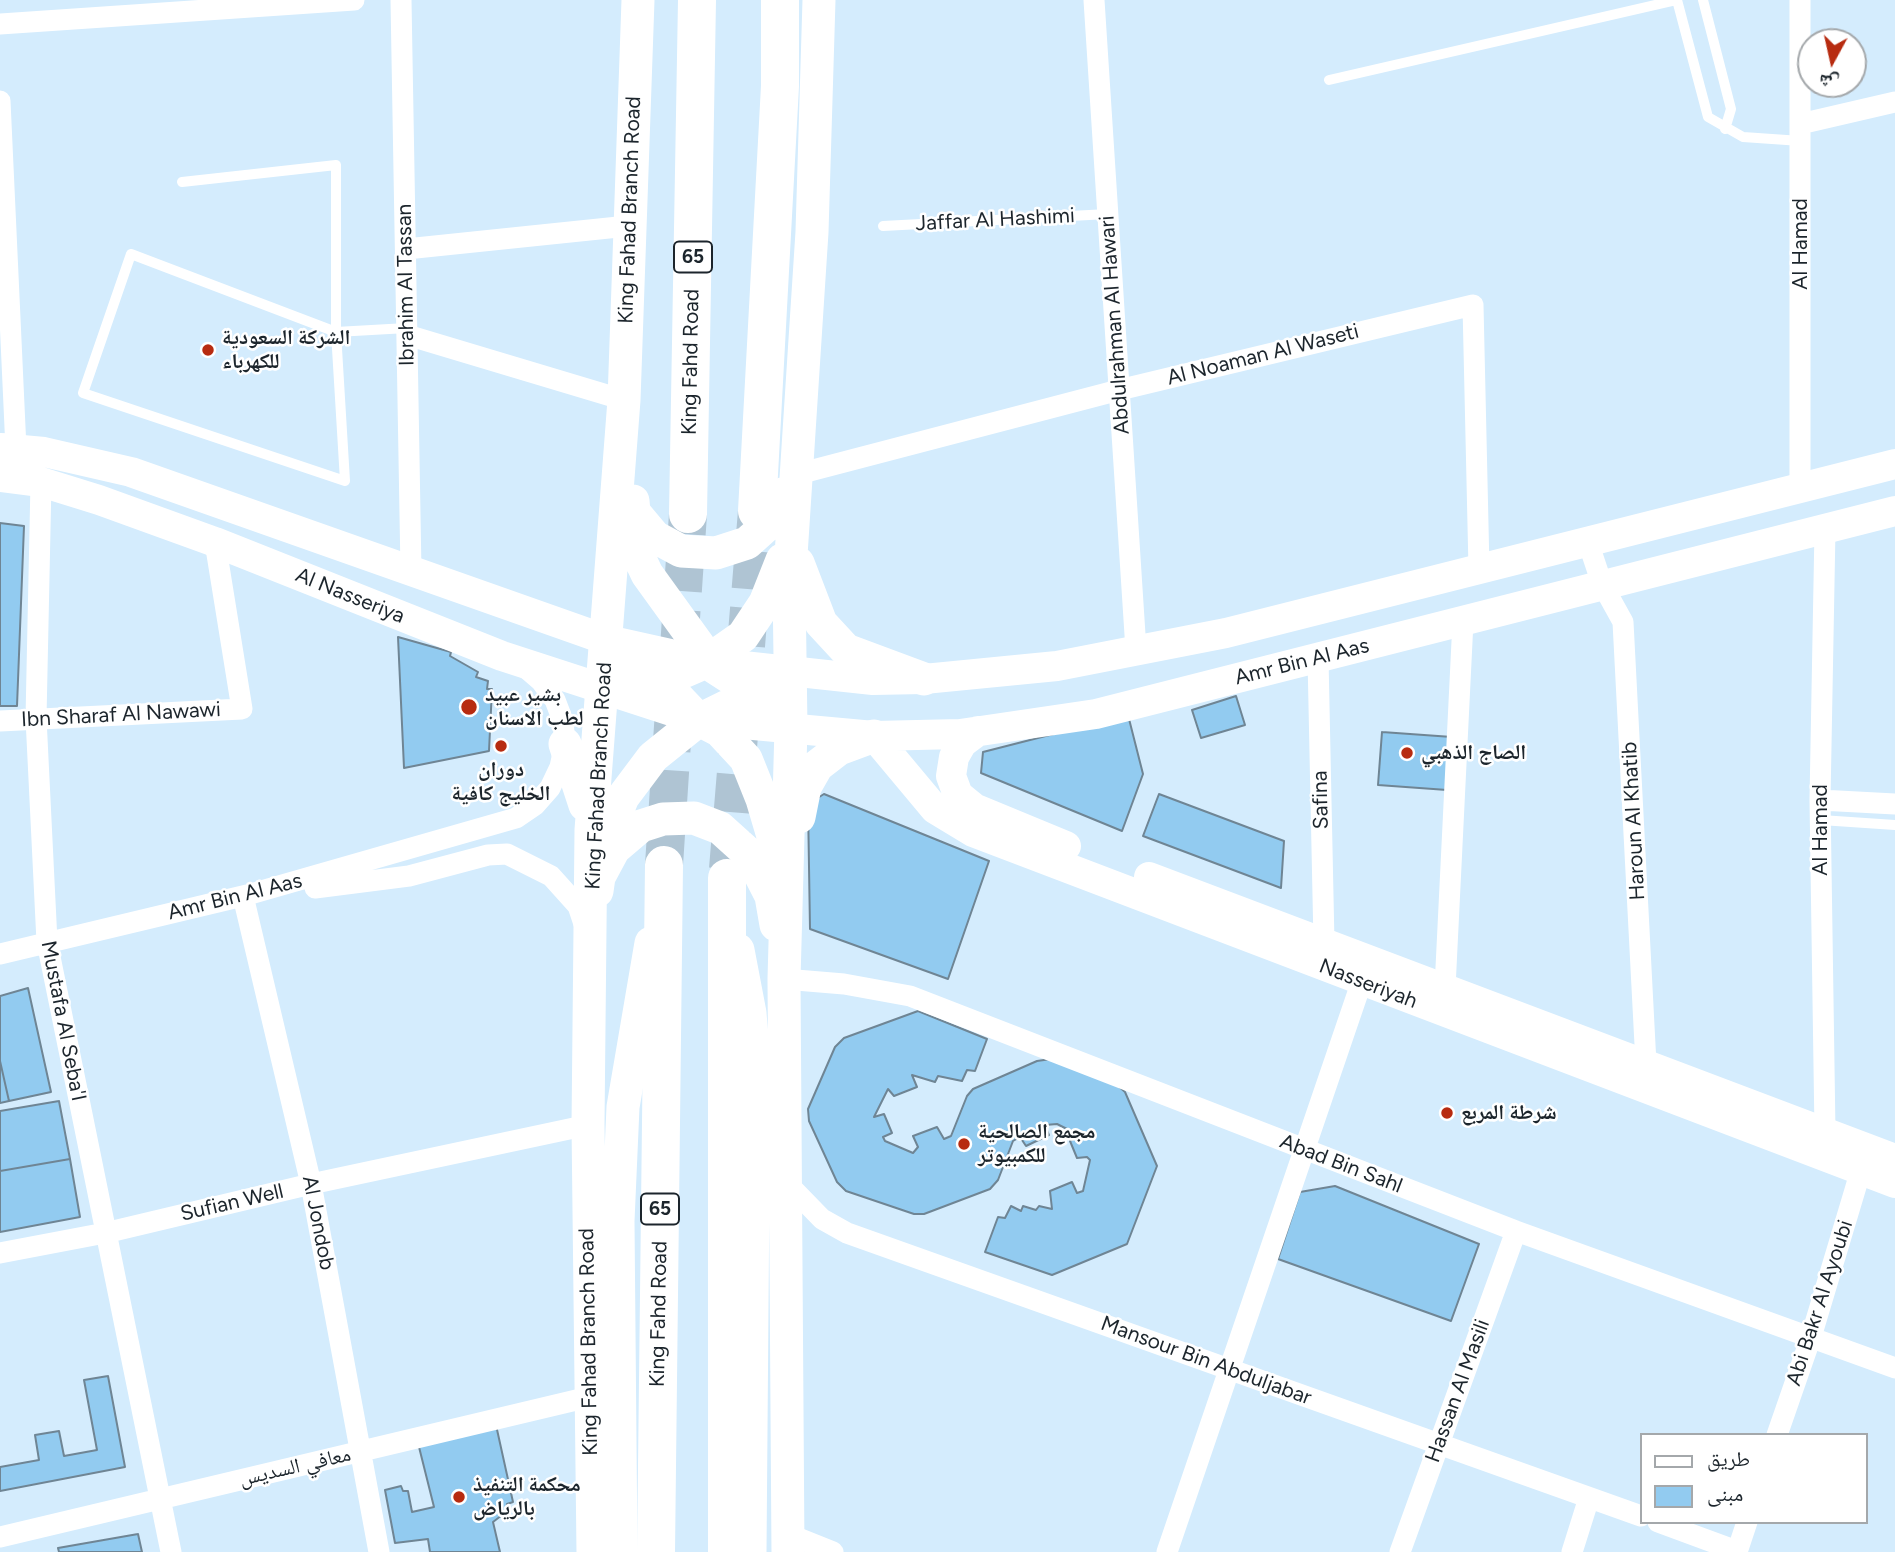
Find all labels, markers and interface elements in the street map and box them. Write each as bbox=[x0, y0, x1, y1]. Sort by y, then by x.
north arrow bbox=[1797, 28, 1867, 98]
text: ش bbox=[1818, 70, 1841, 95]
street label: King Fahad Branch Road bbox=[613, 96, 647, 324]
street label: Al Hamad bbox=[1788, 198, 1814, 290]
street label: Jaffar Al Hashimi bbox=[915, 203, 1075, 237]
street label: Ibrahim Al Tassan bbox=[392, 204, 420, 366]
street label: Abdulrahman Al Hawari bbox=[1095, 215, 1135, 435]
road number: 65 bbox=[674, 242, 712, 272]
street label: King Fahd Road bbox=[677, 289, 705, 435]
street label: Al Noaman Al Waseti bbox=[1164, 319, 1362, 391]
place label: الشركة السعودية للكهرباء bbox=[222, 325, 350, 375]
marker: الشركة السعودية للكهرباء bbox=[200, 342, 216, 358]
street label: Al Nasseriya bbox=[292, 563, 408, 629]
street label: Amr Bin Al Aas bbox=[1232, 633, 1372, 691]
street label: King Fahad Branch Road bbox=[580, 662, 618, 890]
place label: بشير عبيد لطب الاسنان bbox=[485, 682, 584, 732]
street label: Ibn Sharaf Al Nawawi bbox=[21, 697, 221, 733]
marker: بشير عبيد لطب الاسنان bbox=[459, 697, 479, 717]
marker: دوران الخليج كافية bbox=[493, 738, 509, 754]
place label: الصاج الذهبي bbox=[1421, 740, 1526, 766]
street label: Haroun Al Khatib bbox=[1617, 741, 1651, 901]
marker: الصاج الذهبي bbox=[1399, 745, 1415, 761]
place label: دوران الخليج كافية bbox=[452, 757, 550, 807]
street label: Safina bbox=[1308, 770, 1334, 830]
street label: Al Hamad bbox=[1808, 784, 1834, 876]
street label: Amr Bin Al Aas bbox=[165, 868, 305, 926]
street label: Mustafa Al Seba'I bbox=[35, 939, 91, 1103]
street label: Nasseriyah bbox=[1315, 954, 1421, 1014]
place label: شرطة المربع bbox=[1461, 1100, 1557, 1126]
marker: شرطة المربع bbox=[1439, 1105, 1455, 1121]
place label: مجمع الصالحية للكمبيوتر bbox=[978, 1119, 1095, 1169]
street label: Abad Bin Sahl bbox=[1276, 1129, 1406, 1199]
marker: مجمع الصالحية للكمبيوتر bbox=[956, 1136, 972, 1152]
street label: Al Jondob bbox=[297, 1174, 339, 1272]
street label: Sufian Well bbox=[178, 1179, 286, 1227]
road number: 65 bbox=[641, 1194, 679, 1224]
street label: Abi Bakr Al Ayoubi bbox=[1781, 1217, 1859, 1389]
street label: King Fahad Branch Road bbox=[574, 1228, 604, 1456]
street label: King Fahd Road bbox=[645, 1241, 673, 1387]
street label: Mansour Bin Abduljabar bbox=[1097, 1311, 1315, 1411]
street label: Hassan Al Masili bbox=[1420, 1316, 1496, 1466]
legend bbox=[1640, 1433, 1867, 1524]
street label: معافي السديس bbox=[237, 1442, 353, 1492]
text: طريق bbox=[1707, 1446, 1750, 1471]
place label: محكمة التنفيذ بالرياض bbox=[473, 1472, 581, 1522]
text: مبنى bbox=[1707, 1481, 1743, 1506]
marker: محكمة التنفيذ بالرياض bbox=[451, 1489, 467, 1505]

